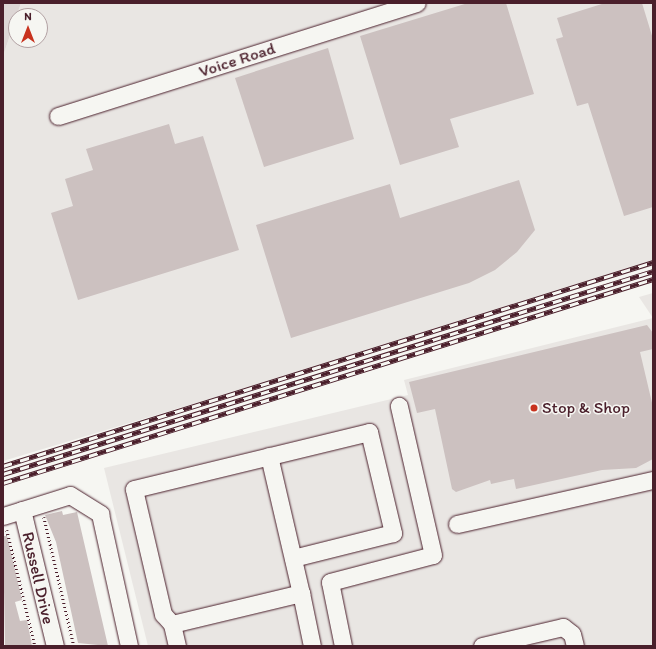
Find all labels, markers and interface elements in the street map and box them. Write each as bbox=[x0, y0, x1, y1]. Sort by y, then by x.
north arrow bbox=[8, 8, 48, 48]
text: N bbox=[24, 10, 32, 23]
street label: Voice Road bbox=[196, 38, 278, 82]
place label: Stop & Shop bbox=[542, 398, 629, 418]
marker: Stop & Shop bbox=[529, 403, 539, 413]
street label: Russell Drive bbox=[17, 530, 59, 626]

